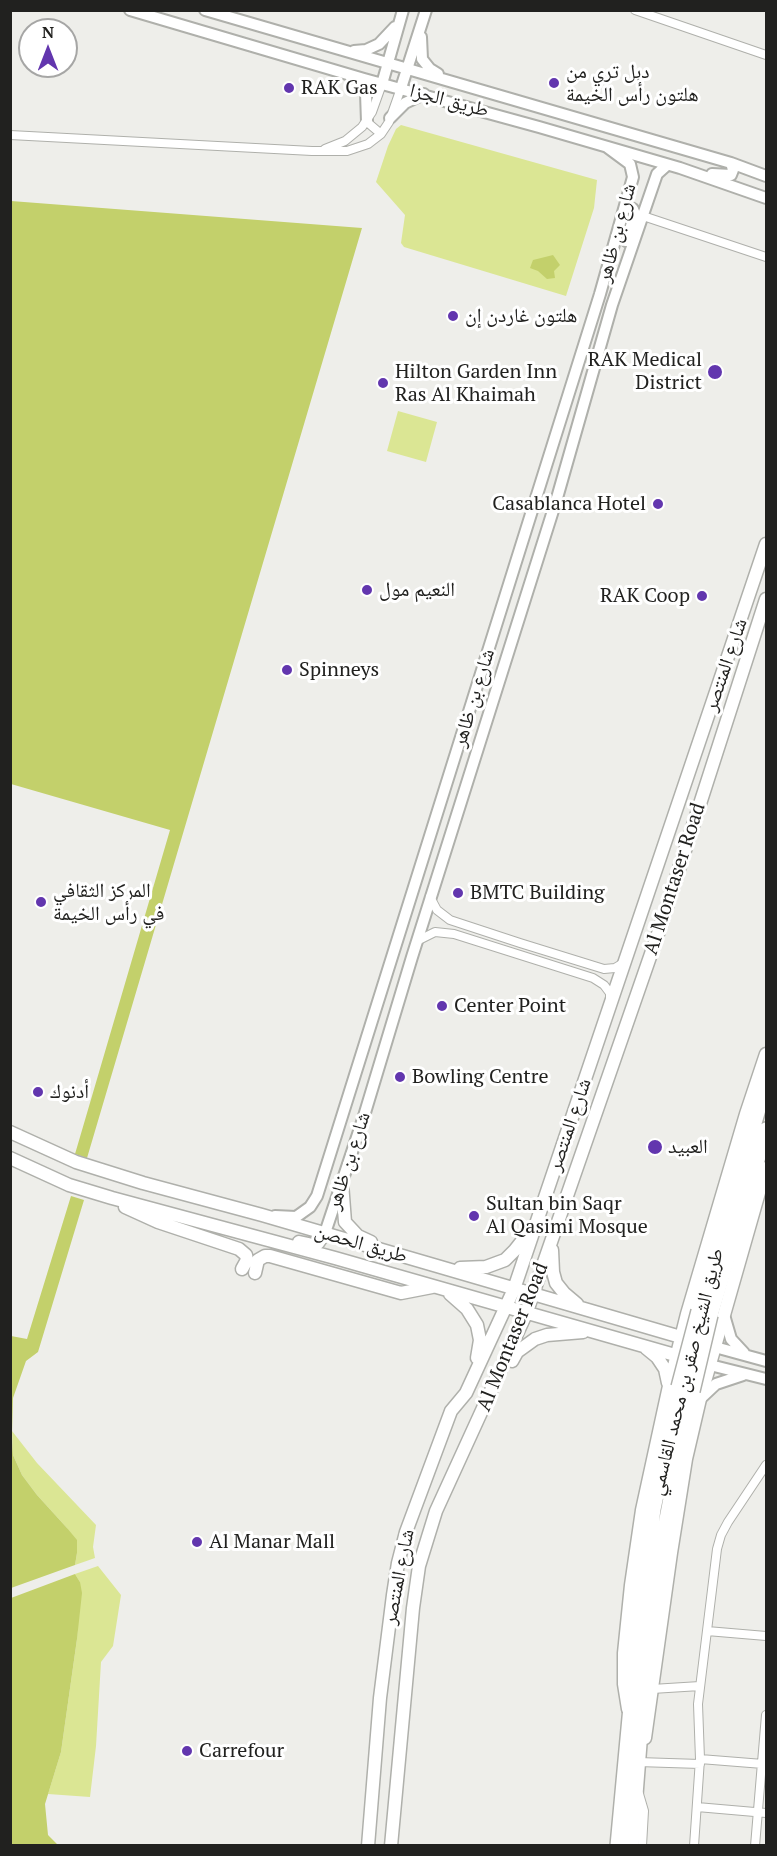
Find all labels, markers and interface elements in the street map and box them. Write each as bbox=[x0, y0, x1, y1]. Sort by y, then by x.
north arrow bbox=[18, 18, 78, 78]
text: N bbox=[42, 21, 54, 43]
place label: دبل تري من هلتون رأس الخيمة bbox=[566, 60, 699, 107]
place label: RAK Gas bbox=[301, 76, 378, 100]
marker: دبل تري من هلتون رأس الخيمة bbox=[547, 76, 561, 90]
street label: طريق الجزا bbox=[407, 79, 491, 123]
marker: RAK Gas bbox=[282, 81, 296, 95]
street label: شارع بن ظاهر bbox=[592, 181, 642, 285]
place label: هلتون غاردن إن bbox=[465, 304, 577, 328]
marker: هلتون غاردن إن bbox=[446, 309, 460, 323]
place label: RAK Medical District bbox=[588, 348, 702, 395]
place label: Hilton Garden Inn Ras Al Khaimah bbox=[395, 360, 557, 407]
marker: RAK Medical District bbox=[706, 363, 724, 381]
marker: Hilton Garden Inn Ras Al Khaimah bbox=[376, 376, 390, 390]
place label: Casablanca Hotel bbox=[492, 492, 646, 516]
marker: Casablanca Hotel bbox=[651, 497, 665, 511]
place label: النعيم مول bbox=[379, 578, 455, 602]
marker: النعيم مول bbox=[360, 583, 374, 597]
place label: RAK Coop bbox=[600, 584, 690, 608]
marker: RAK Coop bbox=[695, 589, 709, 603]
street label: شارع المنتصر bbox=[699, 615, 753, 715]
street label: شارع بن ظاهر bbox=[448, 646, 500, 750]
place label: Spinneys bbox=[299, 658, 379, 682]
marker: Spinneys bbox=[280, 663, 294, 677]
street label: Al Montaser Road bbox=[639, 800, 711, 958]
place label: المركز الثقافي في رأس الخيمة bbox=[53, 879, 164, 926]
place label: BMTC Building bbox=[470, 881, 605, 905]
marker: BMTC Building bbox=[451, 886, 465, 900]
marker: المركز الثقافي في رأس الخيمة bbox=[34, 895, 48, 909]
place label: Center Point bbox=[454, 994, 566, 1018]
marker: Center Point bbox=[435, 999, 449, 1013]
place label: Bowling Centre bbox=[412, 1065, 548, 1089]
marker: Bowling Centre bbox=[393, 1070, 407, 1084]
street label: شارع المنتصر bbox=[543, 1075, 597, 1175]
place label: أدنوك bbox=[50, 1080, 89, 1104]
marker: أدنوك bbox=[31, 1085, 45, 1099]
street label: شارع بن ظاهر bbox=[322, 1109, 376, 1213]
place label: العبيد bbox=[668, 1135, 708, 1159]
marker: العبيد bbox=[646, 1138, 664, 1156]
place label: Sultan bin Saqr Al Qasimi Mosque bbox=[486, 1192, 648, 1239]
marker: Sultan bin Saqr Al Qasimi Mosque bbox=[467, 1209, 481, 1223]
street label: طريق الحصن bbox=[312, 1219, 410, 1269]
street label: طريق الشيخ صقر بن محمد القاسمي bbox=[645, 1246, 729, 1498]
street label: Al Montaser Road bbox=[472, 1259, 554, 1415]
street label: شارع المنتصر bbox=[378, 1527, 420, 1627]
place label: Al Manar Mall bbox=[209, 1530, 335, 1554]
marker: Al Manar Mall bbox=[190, 1535, 204, 1549]
place label: Carrefour bbox=[199, 1739, 284, 1763]
marker: Carrefour bbox=[180, 1744, 194, 1758]

